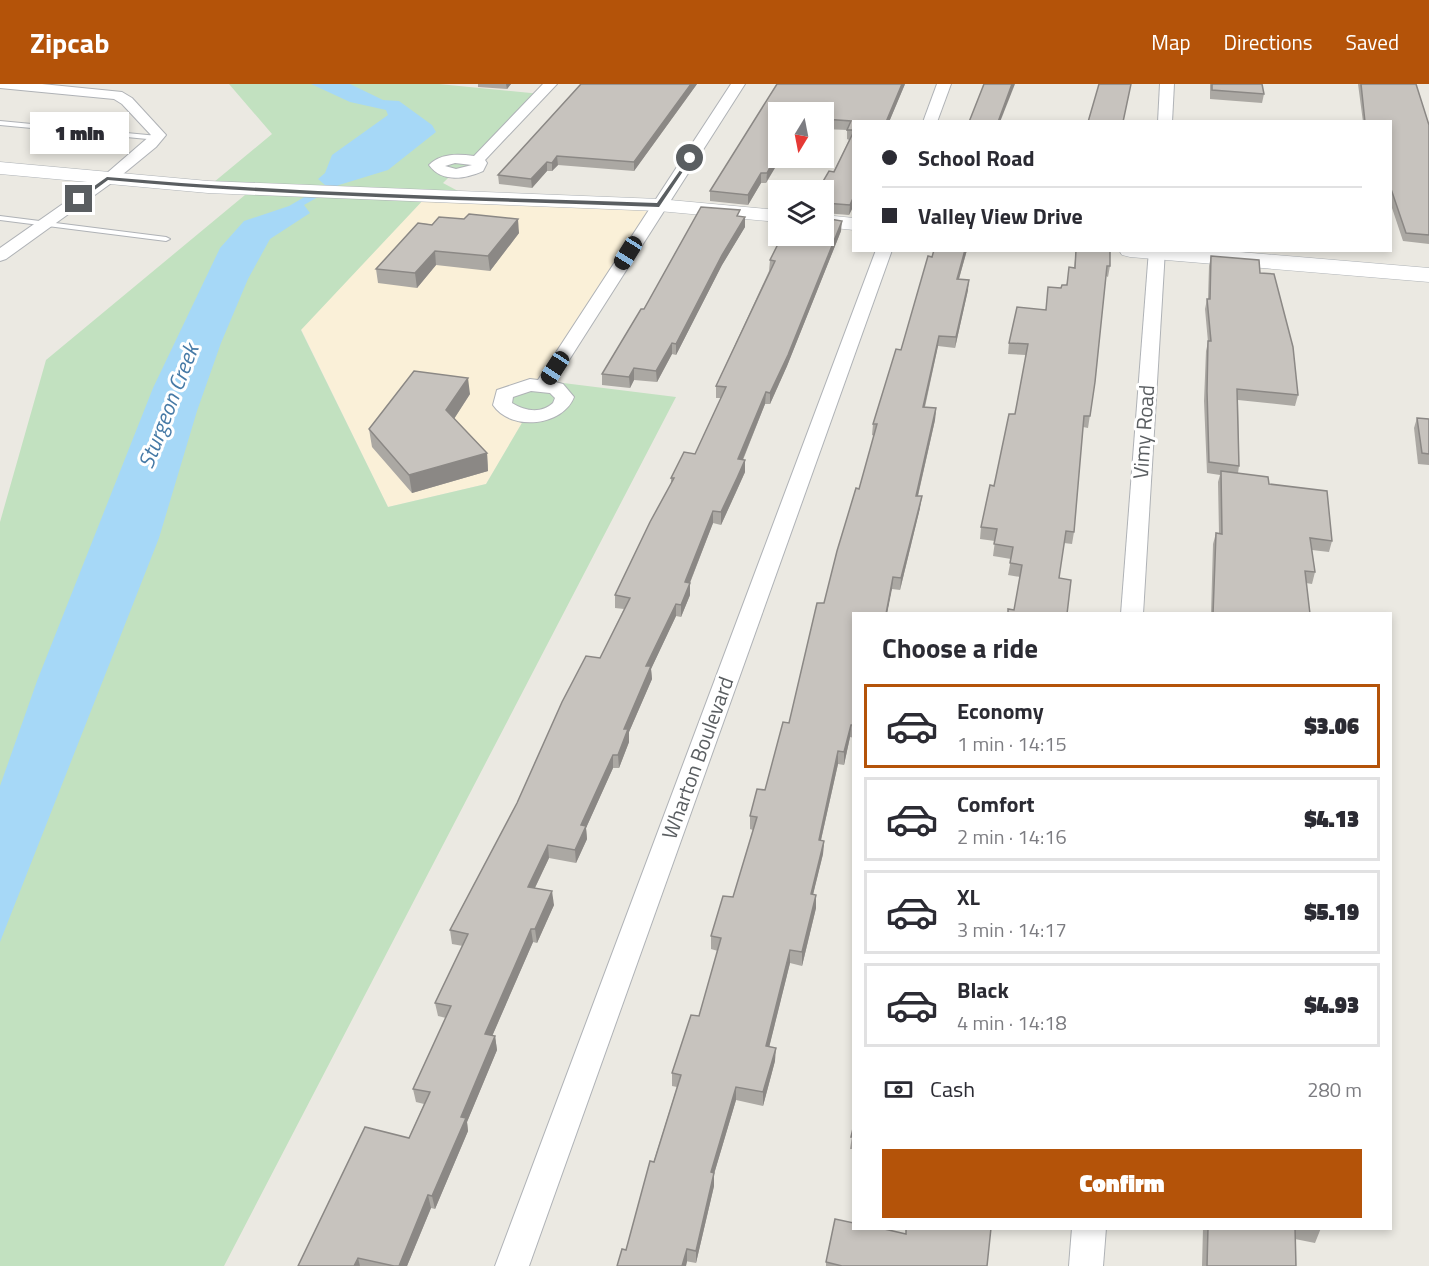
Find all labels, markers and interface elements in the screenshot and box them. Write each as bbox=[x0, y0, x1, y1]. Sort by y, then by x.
text: Zipcab bbox=[30, 21, 109, 64]
text: Map bbox=[1151, 26, 1191, 58]
text: Directions bbox=[1224, 26, 1313, 58]
text: Saved bbox=[1346, 26, 1399, 58]
north arrow bbox=[768, 102, 834, 168]
map controls bbox=[768, 102, 834, 246]
callout: 1 min bbox=[29, 112, 128, 154]
text: 1 min bbox=[55, 117, 104, 148]
text: School Road bbox=[918, 141, 1035, 175]
route start bbox=[676, 144, 703, 171]
button: layers bbox=[768, 180, 834, 246]
route end bbox=[65, 185, 92, 212]
text: Valley View Drive bbox=[918, 199, 1083, 233]
car bbox=[611, 233, 645, 273]
water label: Sturgeon Creek bbox=[129, 337, 208, 473]
car bbox=[538, 348, 572, 388]
street label: Vimy Road bbox=[1124, 384, 1162, 480]
text: Choose a ride bbox=[882, 627, 1038, 668]
street label: Wharton Boulevard bbox=[653, 672, 741, 843]
text: Economy bbox=[957, 694, 1044, 728]
icon: car bbox=[885, 699, 939, 753]
text: $3.06 bbox=[1304, 709, 1359, 743]
text: 1 min · 14:15 bbox=[957, 728, 1067, 759]
text: Comfort bbox=[957, 787, 1035, 821]
icon: car bbox=[885, 792, 939, 846]
text: $4.13 bbox=[1304, 802, 1359, 836]
text: 2 min · 14:16 bbox=[957, 821, 1067, 852]
text: XL bbox=[957, 880, 980, 914]
icon: car bbox=[885, 885, 939, 939]
text: $5.19 bbox=[1304, 895, 1359, 929]
text: 3 min · 14:17 bbox=[957, 914, 1067, 945]
text: Black bbox=[957, 973, 1009, 1007]
icon: car bbox=[885, 978, 939, 1032]
text: $4.93 bbox=[1304, 988, 1359, 1022]
text: 4 min · 14:18 bbox=[957, 1007, 1067, 1038]
text: Cash bbox=[930, 1072, 975, 1106]
icon: cash bbox=[882, 1073, 915, 1106]
text: 280 m bbox=[1307, 1074, 1362, 1105]
button: Confirm bbox=[882, 1149, 1362, 1218]

